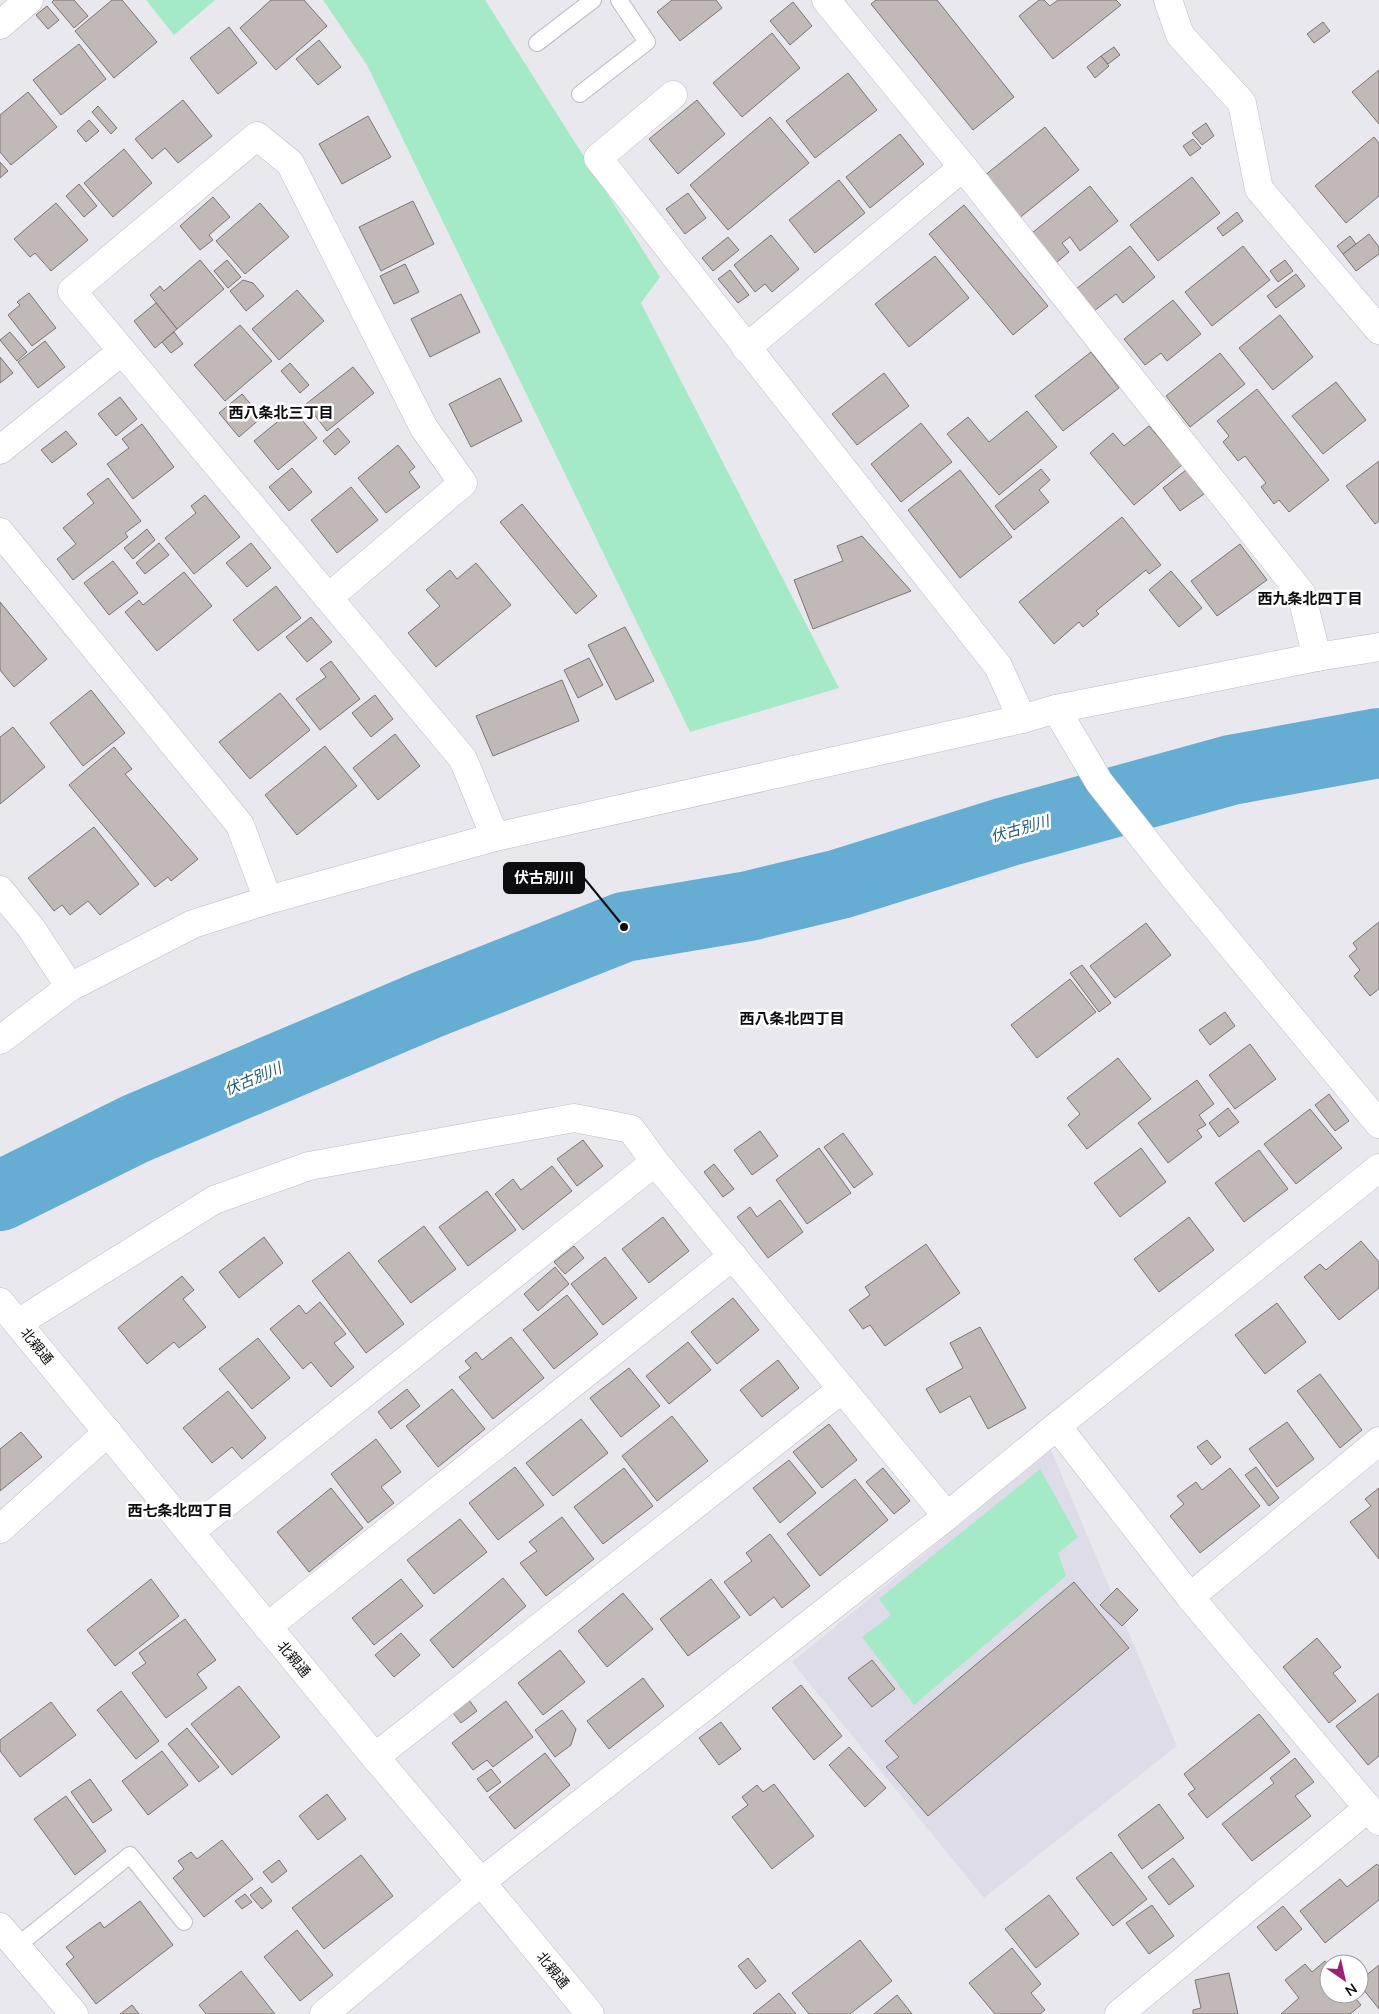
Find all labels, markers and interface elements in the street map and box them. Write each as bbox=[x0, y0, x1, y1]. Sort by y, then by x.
district label: 西八条北三丁目 bbox=[228, 403, 334, 422]
district label: 西九条北四丁目 bbox=[1257, 589, 1363, 608]
water label: 伏古別川 bbox=[988, 811, 1053, 846]
callout: 伏古別川 bbox=[504, 863, 584, 893]
text: 伏古別川 bbox=[514, 868, 574, 887]
district label: 西八条北四丁目 bbox=[739, 1009, 845, 1028]
water label: 伏古別川 bbox=[221, 1057, 286, 1099]
street label: 北親通 bbox=[17, 1324, 57, 1368]
district label: 西七条北四丁目 bbox=[127, 1501, 233, 1520]
street label: 北親通 bbox=[274, 1637, 314, 1681]
street label: 北親通 bbox=[533, 1948, 573, 1992]
north arrow bbox=[1319, 1954, 1369, 2004]
text: N bbox=[1342, 1979, 1361, 2000]

